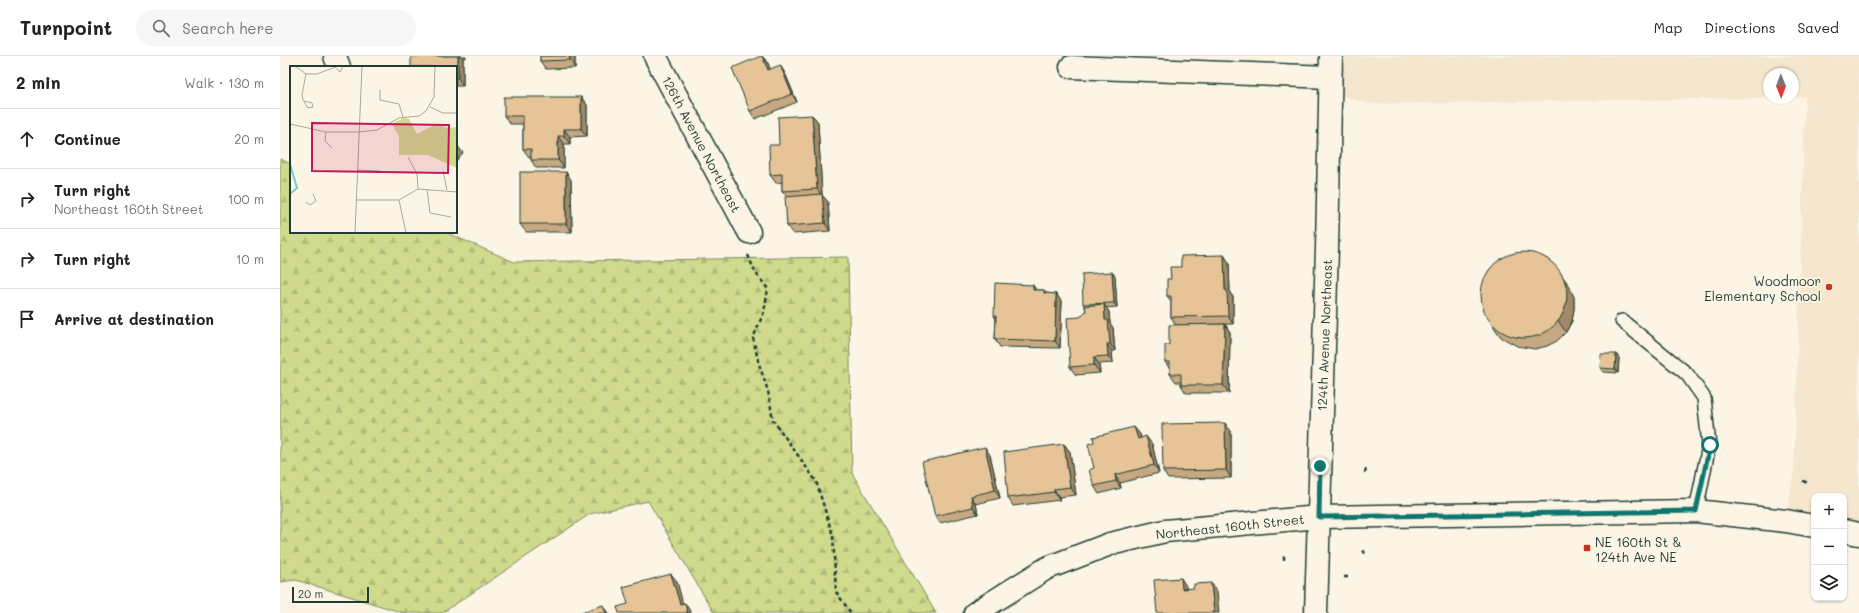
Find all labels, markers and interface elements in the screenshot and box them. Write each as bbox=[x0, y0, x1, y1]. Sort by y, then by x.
search box bbox=[136, 10, 416, 46]
text: Turnpoint bbox=[20, 15, 112, 40]
icon: search bbox=[150, 17, 172, 39]
text: Search here bbox=[182, 18, 273, 38]
text: Map bbox=[1654, 18, 1682, 37]
text: Directions bbox=[1704, 18, 1775, 37]
text: Saved bbox=[1797, 18, 1839, 37]
inset map bbox=[290, 66, 457, 233]
north arrow bbox=[1763, 68, 1799, 104]
text: 2 min bbox=[16, 71, 61, 93]
street label: 126th Avenue Northeast bbox=[659, 73, 745, 215]
text: Walk · 130 m bbox=[184, 74, 264, 91]
icon: ahead bbox=[16, 128, 38, 150]
text: Continue bbox=[54, 129, 121, 149]
text: 20 m bbox=[234, 130, 264, 147]
text: Turn right bbox=[54, 180, 131, 200]
icon: right bbox=[16, 188, 38, 210]
text: 100 m bbox=[228, 190, 264, 207]
text: Northeast 160th Street bbox=[54, 200, 204, 217]
icon: right bbox=[16, 248, 38, 270]
text: Turn right bbox=[54, 249, 131, 269]
text: 10 m bbox=[236, 250, 264, 267]
street label: 124th Avenue Northeast bbox=[1313, 258, 1335, 411]
place label: Woodmoor Elementary School bbox=[1704, 272, 1821, 304]
marker: Woodmoor Elementary School bbox=[1824, 282, 1834, 292]
icon: arrive bbox=[16, 308, 38, 330]
text: Arrive at destination bbox=[54, 309, 214, 329]
route start bbox=[1701, 436, 1719, 454]
route end bbox=[1311, 457, 1329, 475]
map controls bbox=[1811, 493, 1847, 601]
button: + bbox=[1811, 493, 1847, 529]
street label: Northeast 160th Street bbox=[1155, 510, 1305, 542]
button: − bbox=[1811, 529, 1847, 565]
place label: NE 160th St & 124th Ave NE bbox=[1595, 533, 1682, 565]
marker: NE 160th St & 124th Ave NE bbox=[1582, 543, 1592, 553]
button: layers bbox=[1811, 565, 1847, 601]
scale bar bbox=[292, 585, 369, 604]
text: 20 m bbox=[298, 586, 323, 601]

